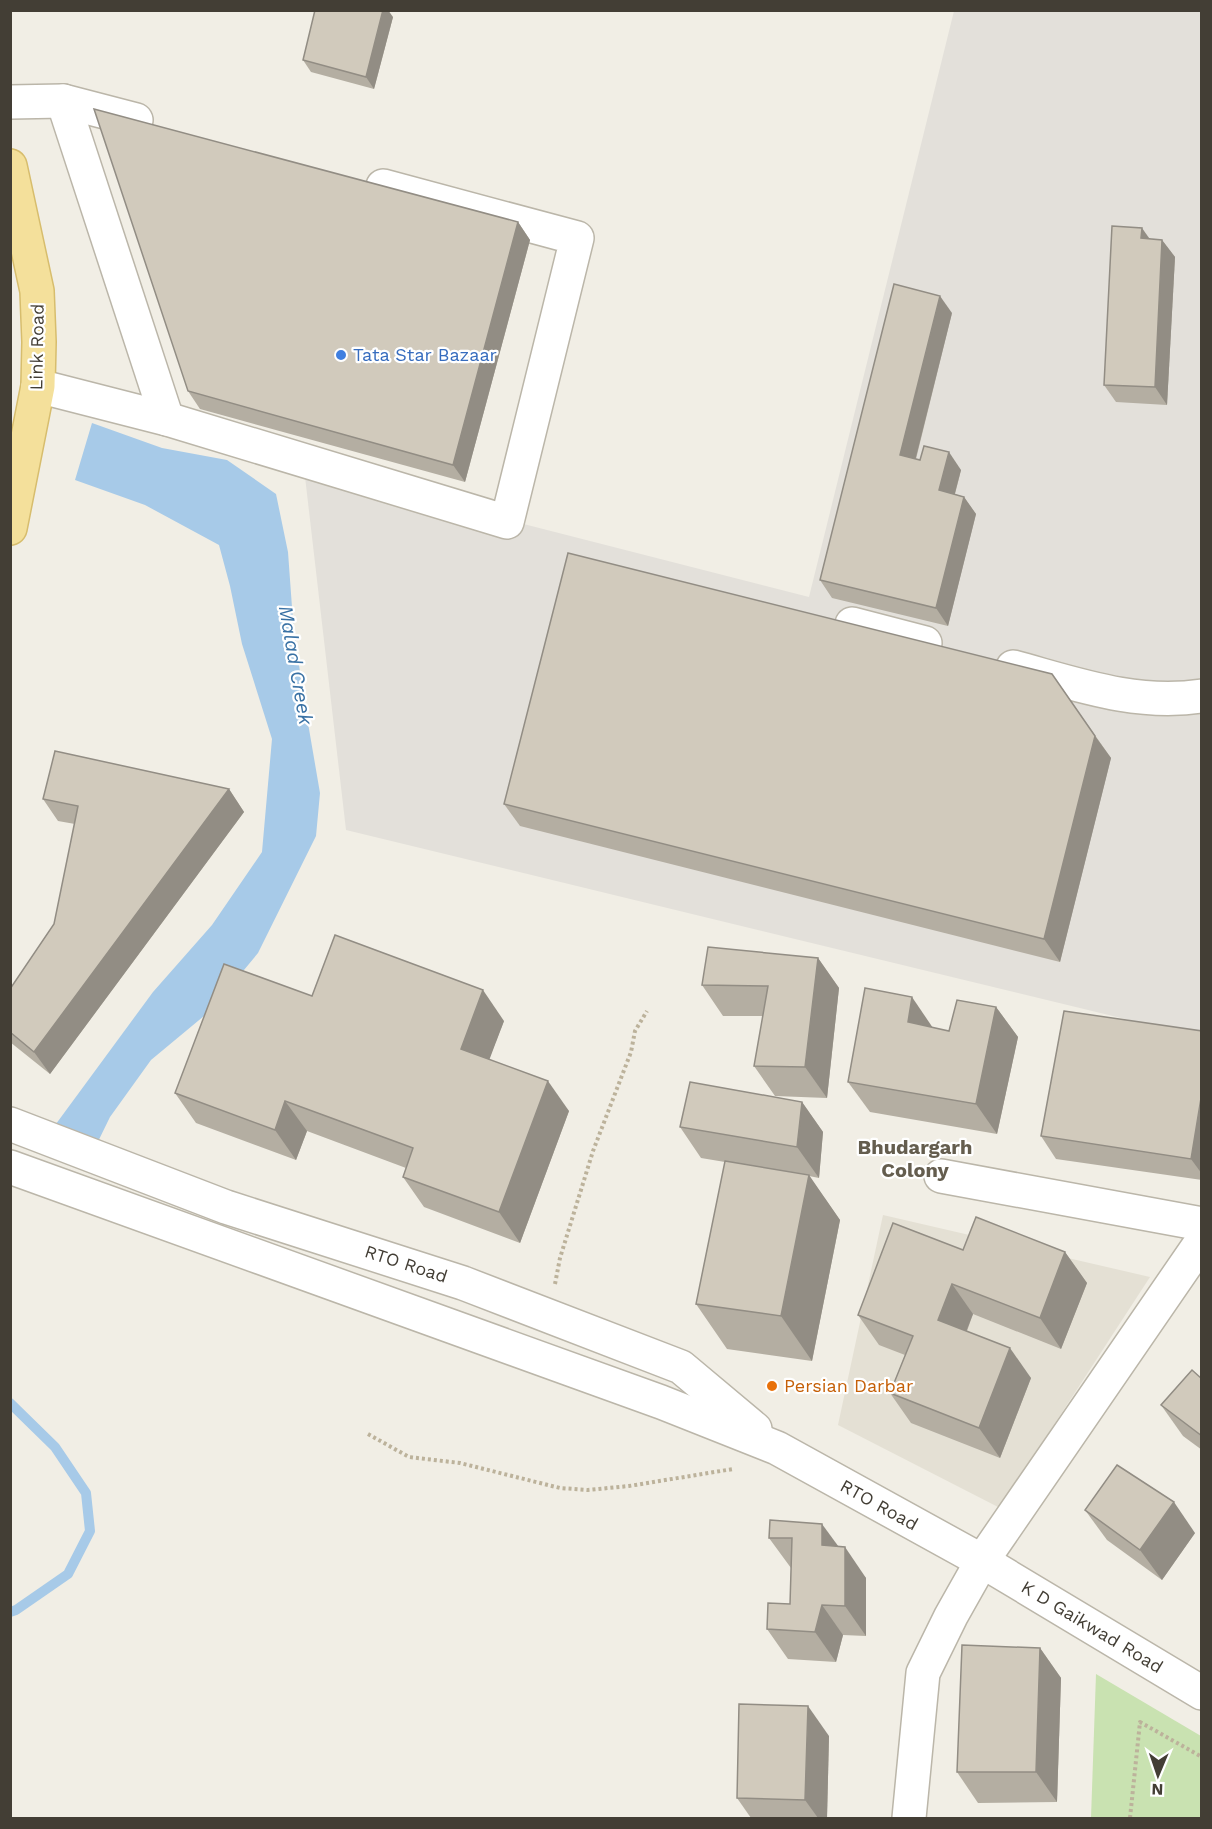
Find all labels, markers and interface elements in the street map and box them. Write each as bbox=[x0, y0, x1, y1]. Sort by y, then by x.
street label: Link Road bbox=[25, 304, 48, 390]
place label: Tata Star Bazaar bbox=[353, 344, 497, 365]
marker: Tata Star Bazaar bbox=[334, 348, 348, 362]
water label: Malad Creek bbox=[274, 603, 318, 728]
district label: Bhudargarh Colony bbox=[858, 1135, 972, 1182]
street label: RTO Road bbox=[362, 1240, 450, 1287]
place label: Persian Darbar bbox=[784, 1375, 913, 1396]
marker: Persian Darbar bbox=[765, 1379, 779, 1393]
street label: RTO Road bbox=[837, 1475, 922, 1535]
street label: K D Gaikwad Road bbox=[1018, 1576, 1167, 1677]
north arrow bbox=[1128, 1745, 1188, 1805]
text: N bbox=[1151, 1780, 1164, 1799]

